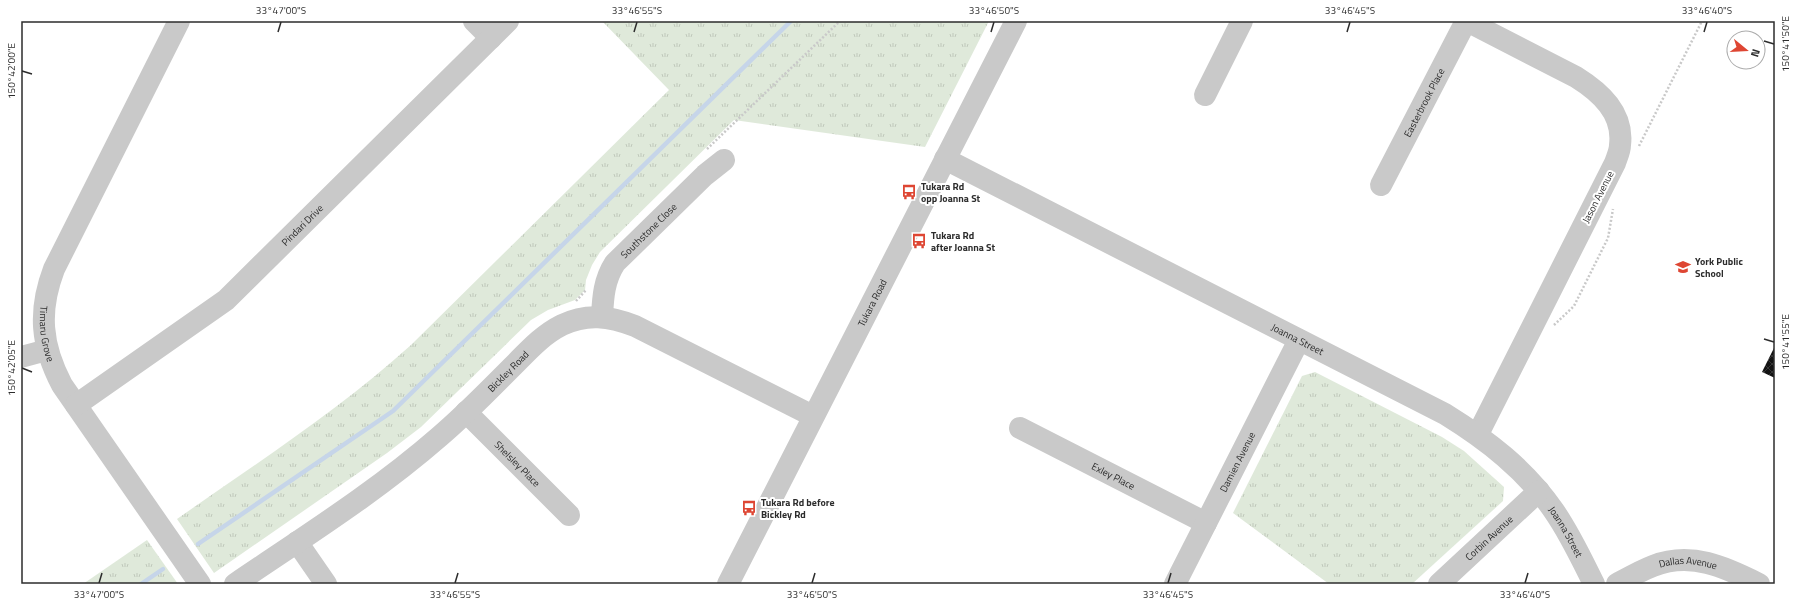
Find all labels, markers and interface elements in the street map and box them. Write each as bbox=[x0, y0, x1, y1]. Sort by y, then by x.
text: 33°47'00"S bbox=[256, 3, 306, 18]
text: 33°46'55"S bbox=[612, 3, 662, 18]
text: 33°46'50"S bbox=[969, 3, 1019, 18]
text: 33°46'45"S bbox=[1325, 3, 1375, 18]
text: 33°46'40"S bbox=[1682, 3, 1732, 18]
text: 150°41'50"E bbox=[1778, 15, 1793, 72]
north arrow bbox=[1726, 30, 1766, 70]
text: 150°42'00"E bbox=[4, 42, 19, 99]
text: N bbox=[1747, 47, 1764, 59]
street label: Easterbrook Place bbox=[1400, 65, 1448, 140]
street label: Jason Avenue bbox=[1578, 168, 1618, 226]
place label: Tukara Rd opp Joanna St bbox=[921, 179, 981, 206]
bus stop icon: Tukara Rd opp Joanna St bbox=[900, 183, 918, 201]
street label: Southstone Close bbox=[617, 199, 680, 261]
street label: Pindari Drive bbox=[278, 201, 326, 249]
place label: Tukara Rd after Joanna St bbox=[931, 228, 996, 255]
bus stop icon: Tukara Rd after Joanna St bbox=[910, 232, 928, 250]
place label: York Public School bbox=[1695, 254, 1743, 281]
school or university icon: York Public School bbox=[1674, 258, 1692, 276]
street label: Tukara Road bbox=[853, 276, 890, 329]
street label: Timaru Grove bbox=[36, 305, 59, 364]
text: 150°41'55"E bbox=[1778, 313, 1793, 370]
street label: Joanna Street bbox=[1269, 319, 1327, 359]
text: 150°42'05"E bbox=[4, 339, 19, 396]
street label: Bickley Road bbox=[484, 347, 532, 395]
street label: Damien Avenue bbox=[1215, 429, 1259, 495]
street label: Shelsley Place bbox=[491, 437, 544, 490]
street label: Exley Place bbox=[1089, 458, 1138, 493]
place label: Tukara Rd before Bickley Rd bbox=[761, 495, 835, 522]
bus stop icon: Tukara Rd before Bickley Rd bbox=[740, 499, 758, 517]
street label: Joanna Street bbox=[1545, 503, 1587, 560]
street label: Corbin Avenue bbox=[1462, 512, 1516, 564]
street label: Dallas Avenue bbox=[1657, 552, 1719, 573]
text: 33°47'00"S bbox=[74, 587, 124, 602]
text: 33°46'55"S bbox=[430, 587, 480, 602]
text: 33°46'50"S bbox=[787, 587, 837, 602]
text: 33°46'45"S bbox=[1143, 587, 1193, 602]
text: 33°46'40"S bbox=[1500, 587, 1550, 602]

